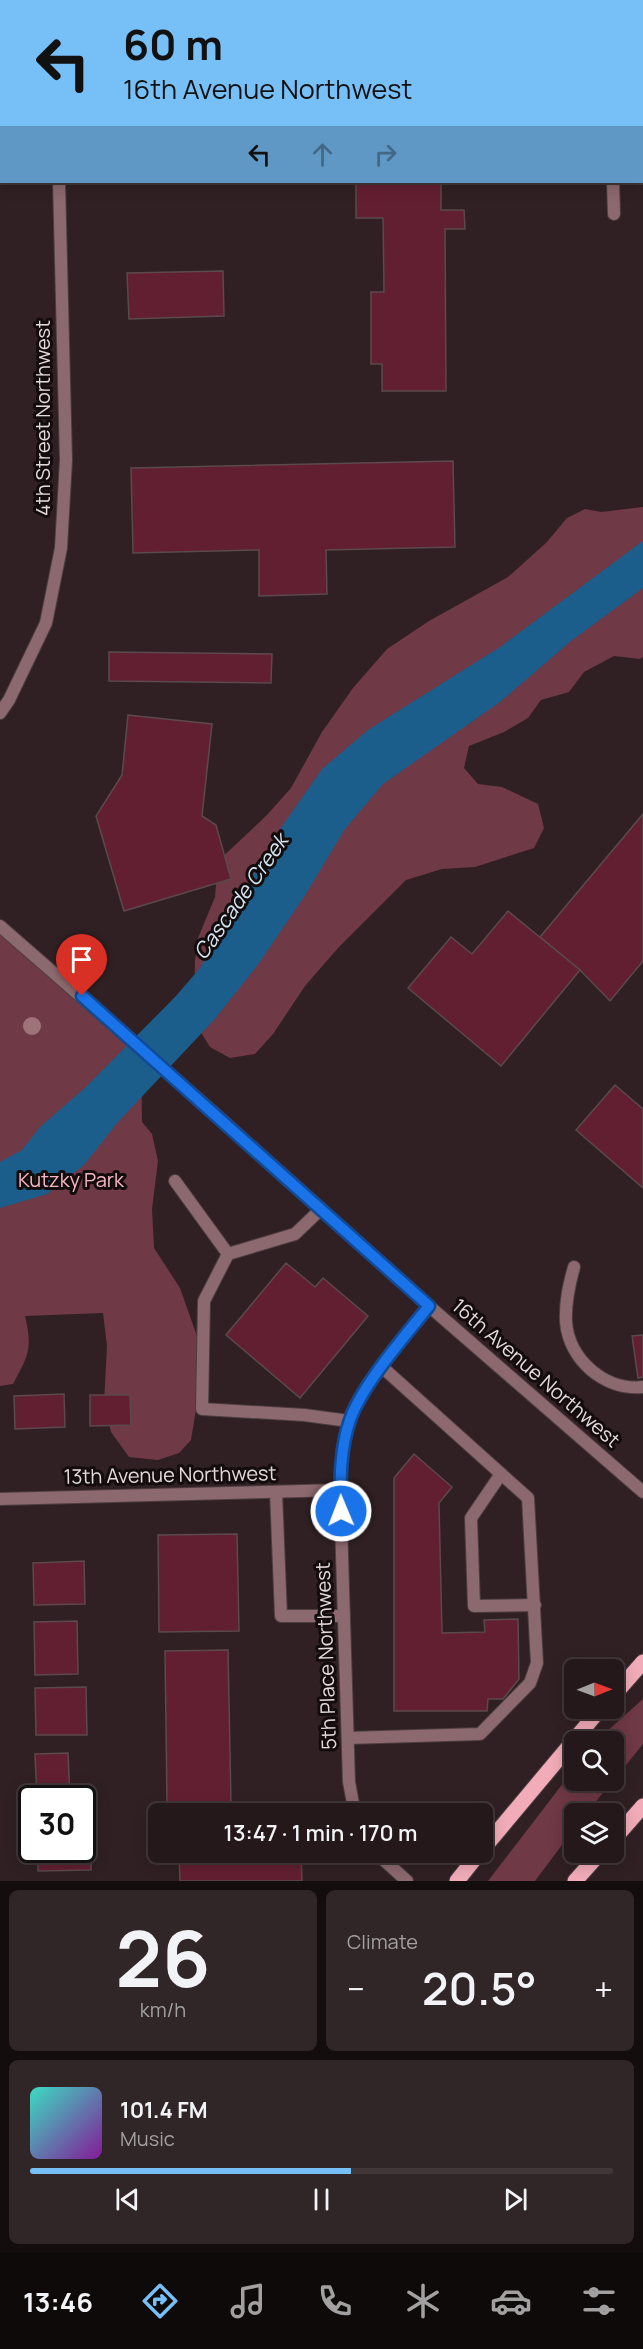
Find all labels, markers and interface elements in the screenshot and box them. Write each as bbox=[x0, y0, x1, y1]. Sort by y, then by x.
text: 60 m bbox=[123, 15, 223, 73]
icon: left bbox=[24, 24, 102, 102]
text: 16th Avenue Northwest bbox=[123, 70, 412, 107]
icon: left bbox=[243, 138, 276, 171]
icon: ahead bbox=[306, 138, 339, 171]
icon: right bbox=[369, 138, 402, 171]
street label: 4th Street Northwest bbox=[29, 320, 56, 516]
water label: Cascade Creek bbox=[186, 826, 295, 965]
pin bbox=[56, 934, 107, 996]
icon: arrive bbox=[65, 943, 98, 976]
park label: Kutzky Park bbox=[18, 1166, 125, 1193]
street label: 16th Avenue Northwest bbox=[447, 1292, 626, 1453]
street label: 13th Avenue Northwest bbox=[63, 1459, 277, 1490]
position arrow bbox=[309, 1479, 373, 1543]
street label: 5th Place Northwest bbox=[309, 1562, 342, 1750]
north arrow bbox=[564, 1659, 624, 1719]
map controls bbox=[564, 1659, 624, 1863]
button: search bbox=[564, 1731, 624, 1791]
speed limit sign: 30 bbox=[18, 1785, 96, 1863]
button: layers bbox=[564, 1803, 624, 1863]
text: 13:47 · 1 min · 170 m bbox=[224, 1818, 417, 1848]
text: 26 bbox=[116, 1904, 210, 2010]
text: Climate bbox=[347, 1928, 418, 1955]
text: 20.5° bbox=[422, 1957, 537, 2019]
text: − bbox=[347, 1966, 365, 2011]
text: + bbox=[594, 1966, 613, 2011]
text: km/h bbox=[140, 1996, 186, 2023]
text: 101.4 FM bbox=[120, 2095, 208, 2125]
text: Music bbox=[120, 2125, 175, 2152]
icon: previous bbox=[111, 2183, 144, 2216]
icon: pause bbox=[305, 2183, 338, 2216]
icon: next bbox=[499, 2183, 532, 2216]
icon: directions bbox=[139, 2280, 181, 2322]
icon: music bbox=[227, 2280, 269, 2322]
icon: phone bbox=[314, 2280, 356, 2322]
icon: climate bbox=[402, 2280, 444, 2322]
icon: car bbox=[490, 2280, 532, 2322]
icon: filters bbox=[578, 2280, 620, 2322]
text: 13:46 bbox=[23, 2283, 93, 2320]

